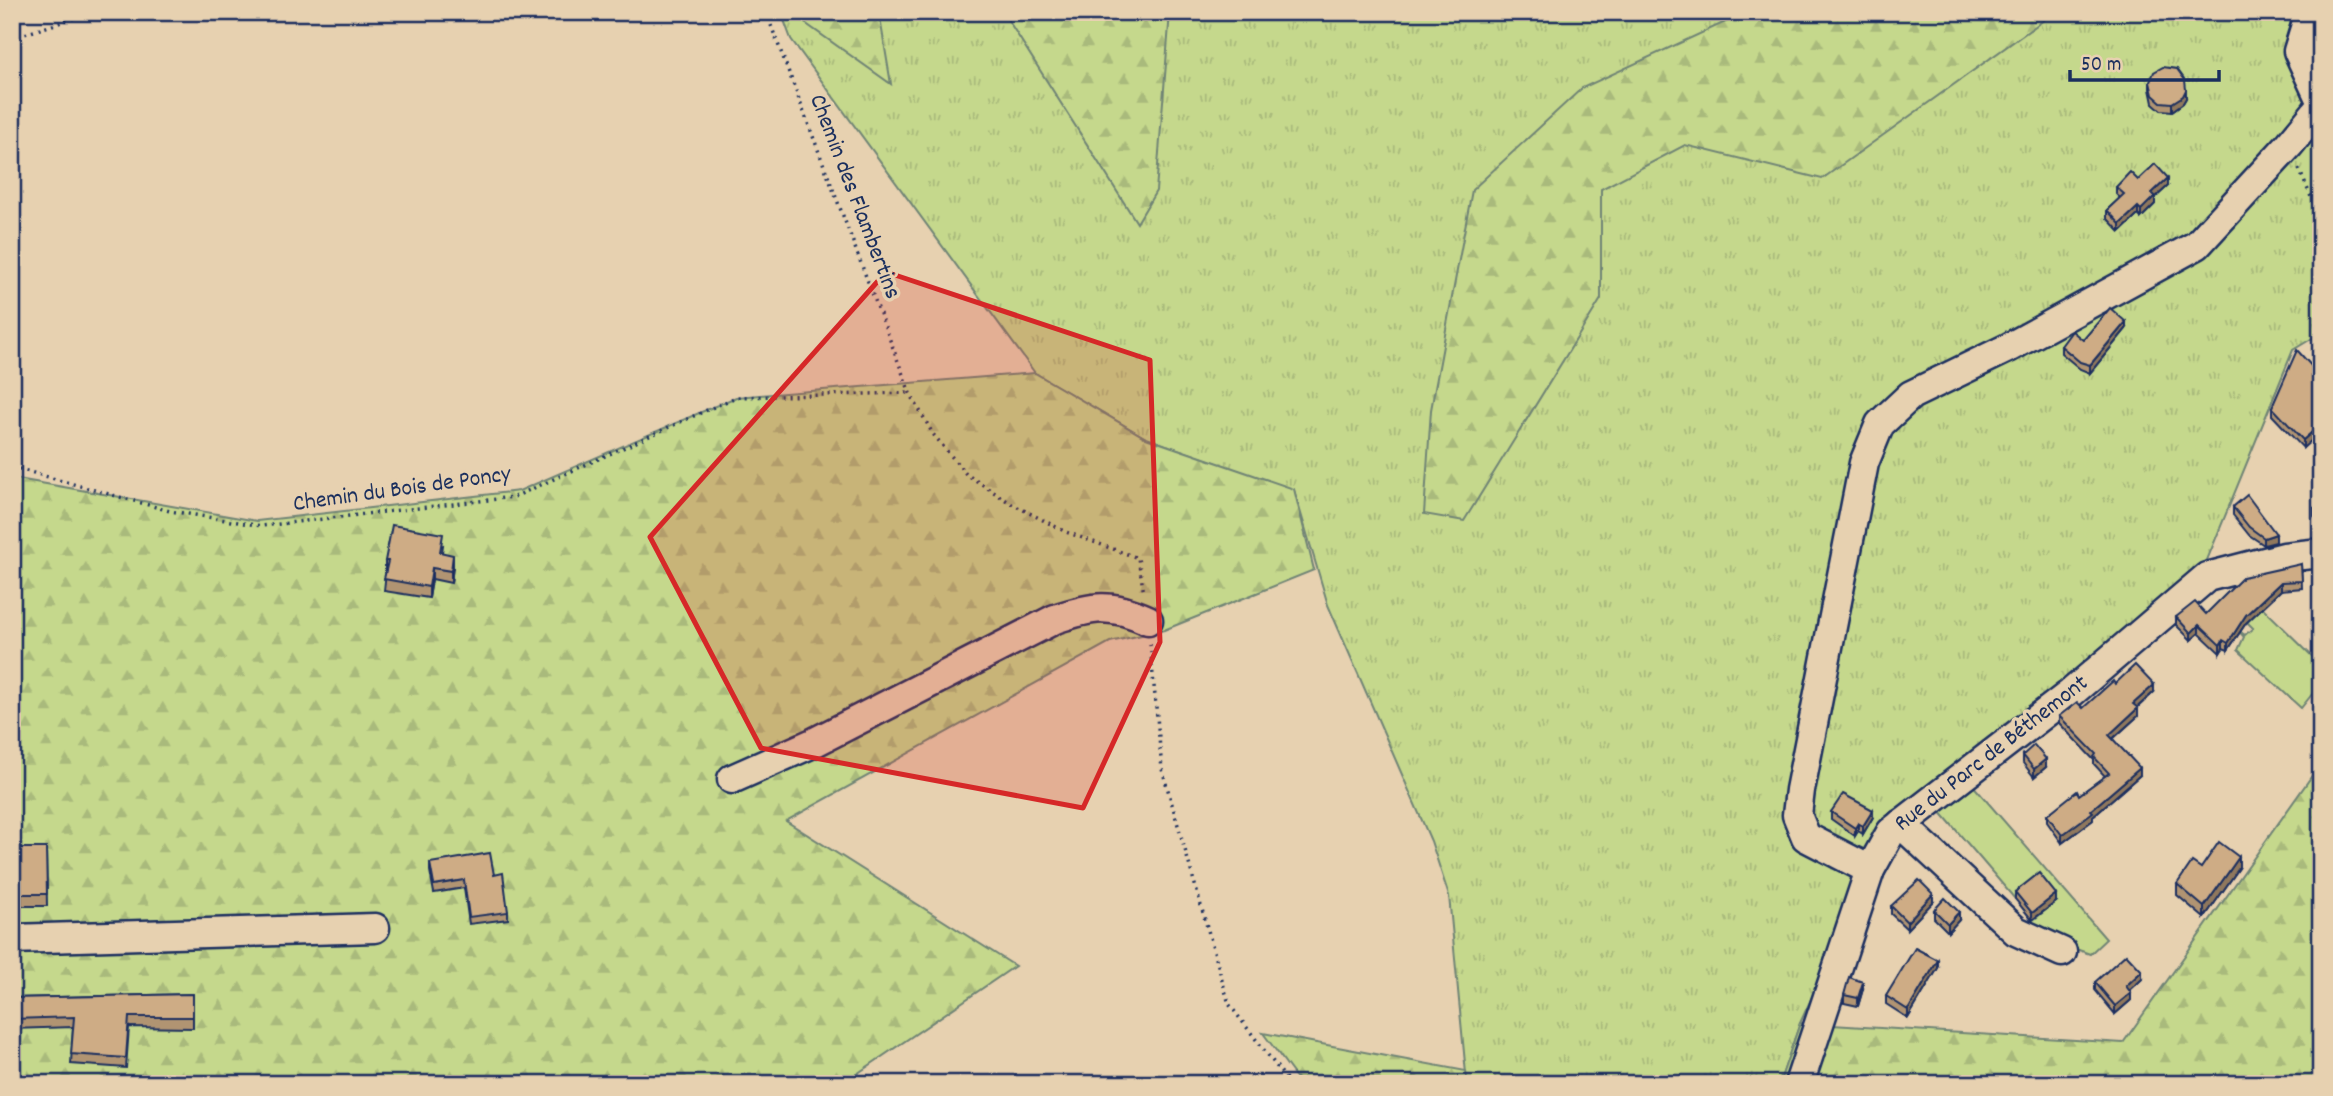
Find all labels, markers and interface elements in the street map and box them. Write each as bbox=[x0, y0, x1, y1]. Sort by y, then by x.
scale bar bbox=[2070, 38, 2219, 82]
text: 50 m bbox=[2081, 51, 2121, 81]
street label: Chemin des Flambertins bbox=[799, 90, 909, 304]
street label: Chemin du Bois de Poncy bbox=[291, 458, 514, 522]
street label: Rue du Parc de Béthemont bbox=[1888, 667, 2096, 841]

